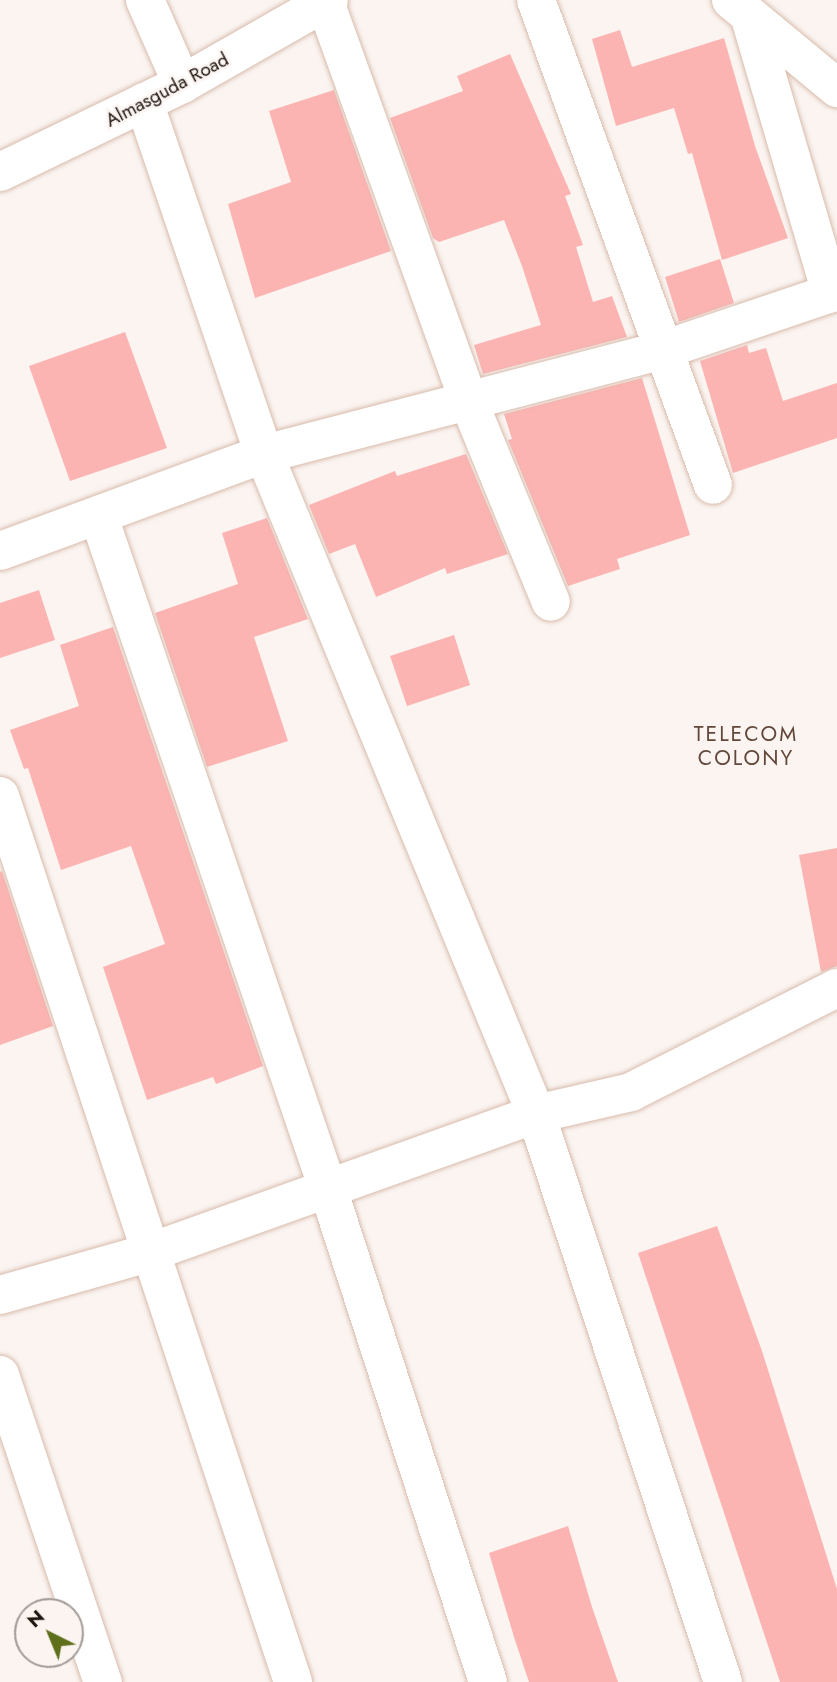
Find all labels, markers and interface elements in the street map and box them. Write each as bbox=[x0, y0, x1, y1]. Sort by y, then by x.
street label: Almasguda Road bbox=[102, 48, 232, 132]
district label: TELECOM COLONY bbox=[695, 721, 797, 771]
north arrow bbox=[14, 1598, 84, 1668]
text: N bbox=[21, 1604, 50, 1634]

